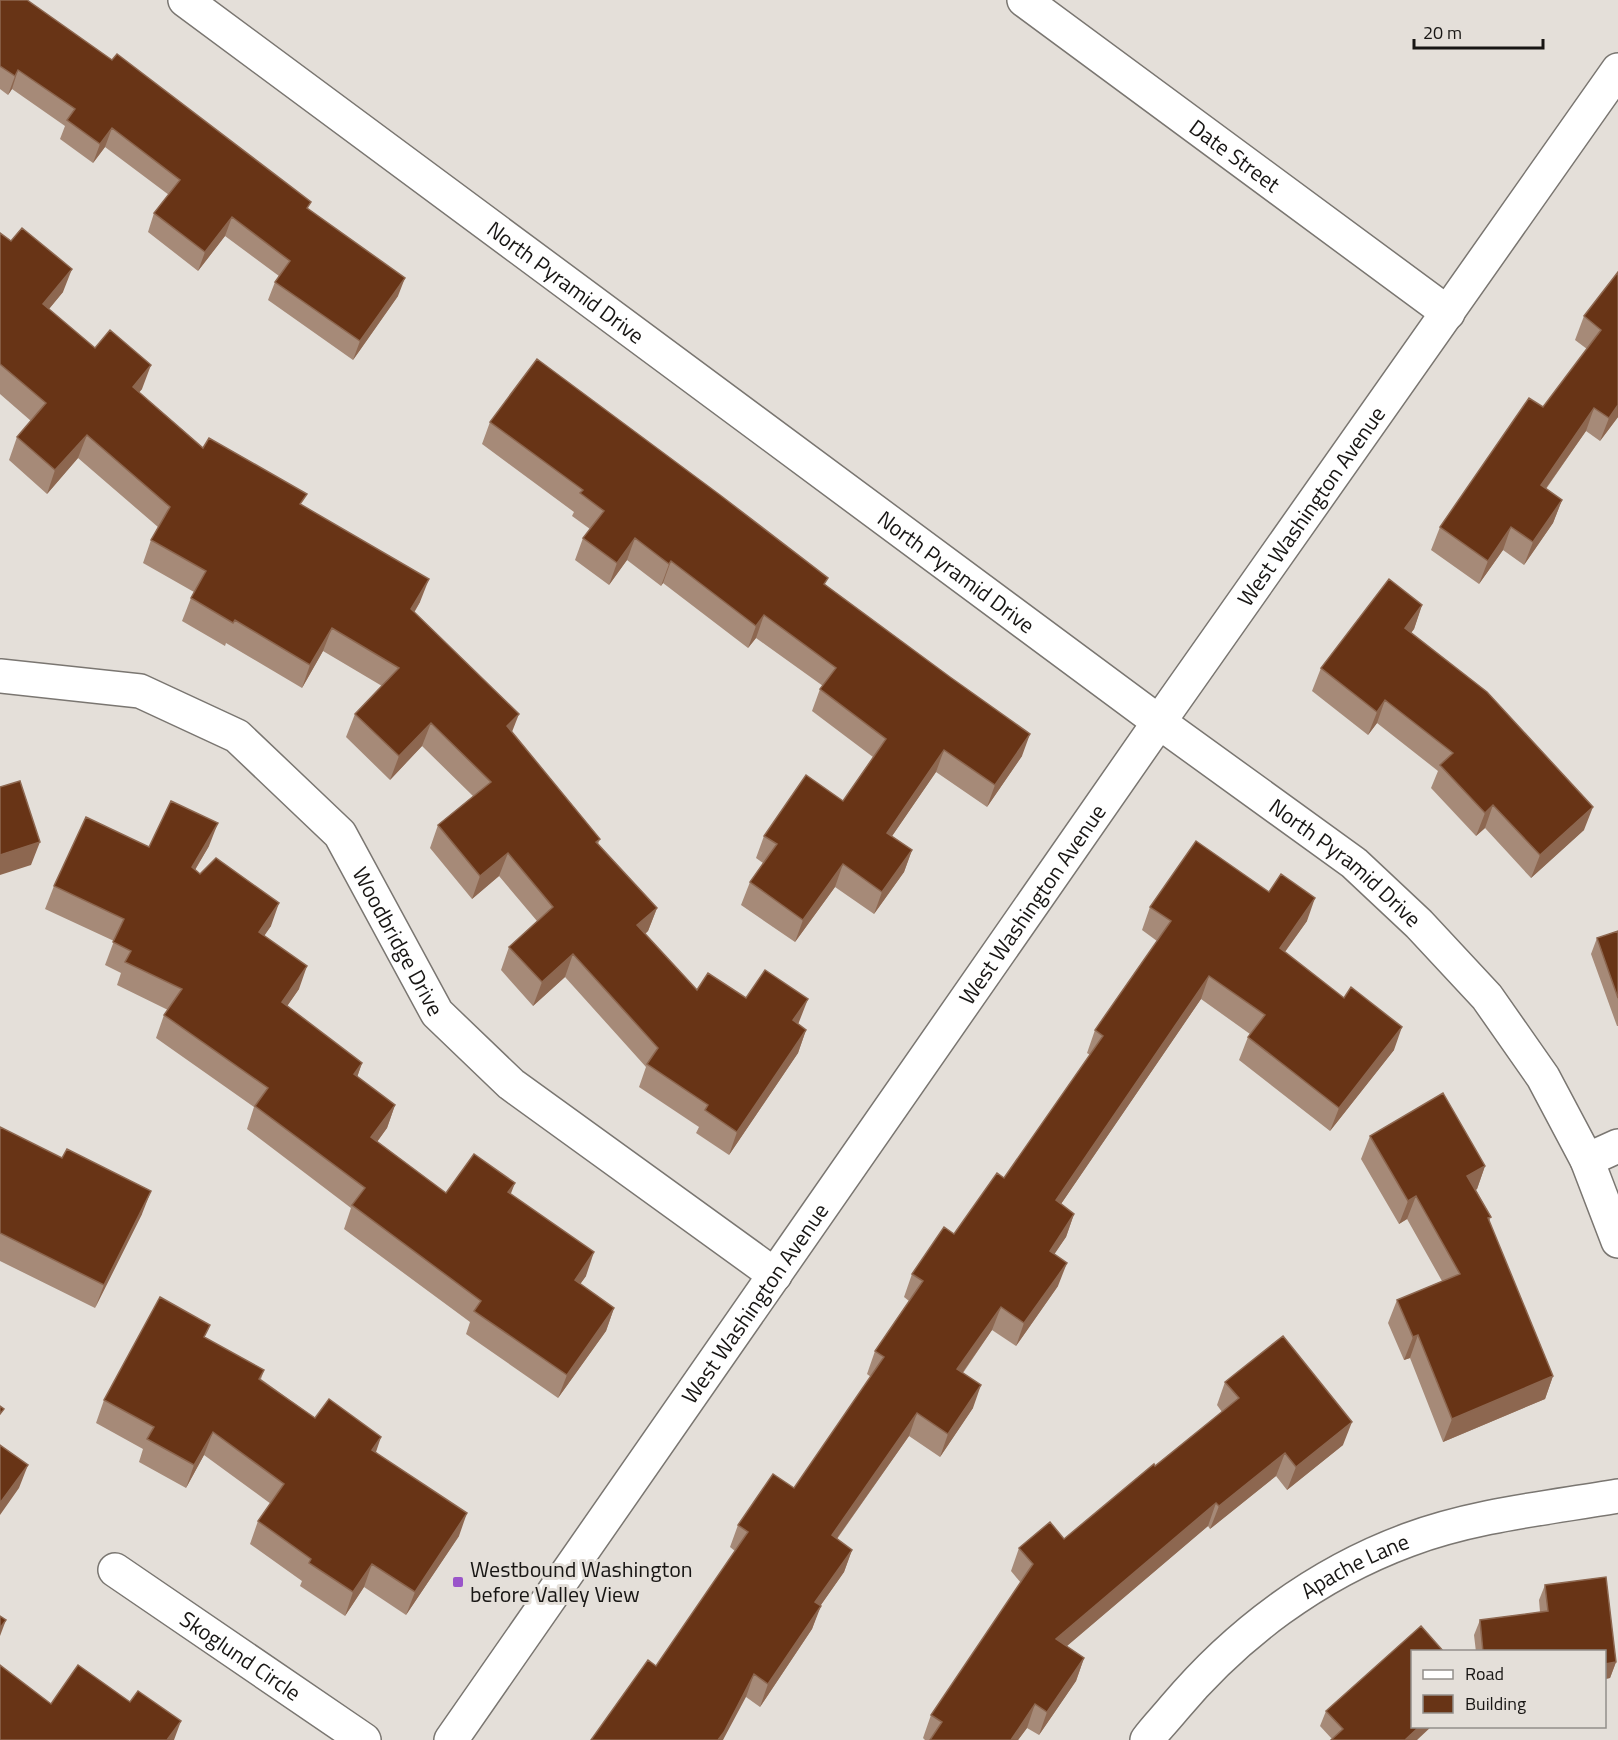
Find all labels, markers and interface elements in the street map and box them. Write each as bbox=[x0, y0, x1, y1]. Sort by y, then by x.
scale bar bbox=[1414, 12, 1543, 50]
text: 20 m bbox=[1423, 19, 1462, 46]
street label: Date Street bbox=[1182, 111, 1288, 201]
street label: North Pyramid Drive bbox=[480, 212, 652, 352]
street label: West Washington Avenue bbox=[1229, 399, 1393, 613]
street label: North Pyramid Drive bbox=[870, 502, 1042, 642]
street label: North Pyramid Drive bbox=[1262, 790, 1429, 935]
street label: West Washington Avenue bbox=[950, 797, 1114, 1012]
street label: Woodbridge Drive bbox=[344, 861, 452, 1022]
street label: West Washington Avenue bbox=[673, 1196, 837, 1411]
street label: Apache Lane bbox=[1294, 1524, 1414, 1607]
place label: Westbound Washington before Valley View bbox=[470, 1552, 693, 1611]
marker: Westbound Washington before Valley View bbox=[451, 1575, 465, 1589]
street label: Skoglund Circle bbox=[173, 1602, 308, 1709]
legend bbox=[1411, 1650, 1606, 1728]
text: Road bbox=[1465, 1660, 1504, 1687]
text: Building bbox=[1465, 1690, 1526, 1717]

